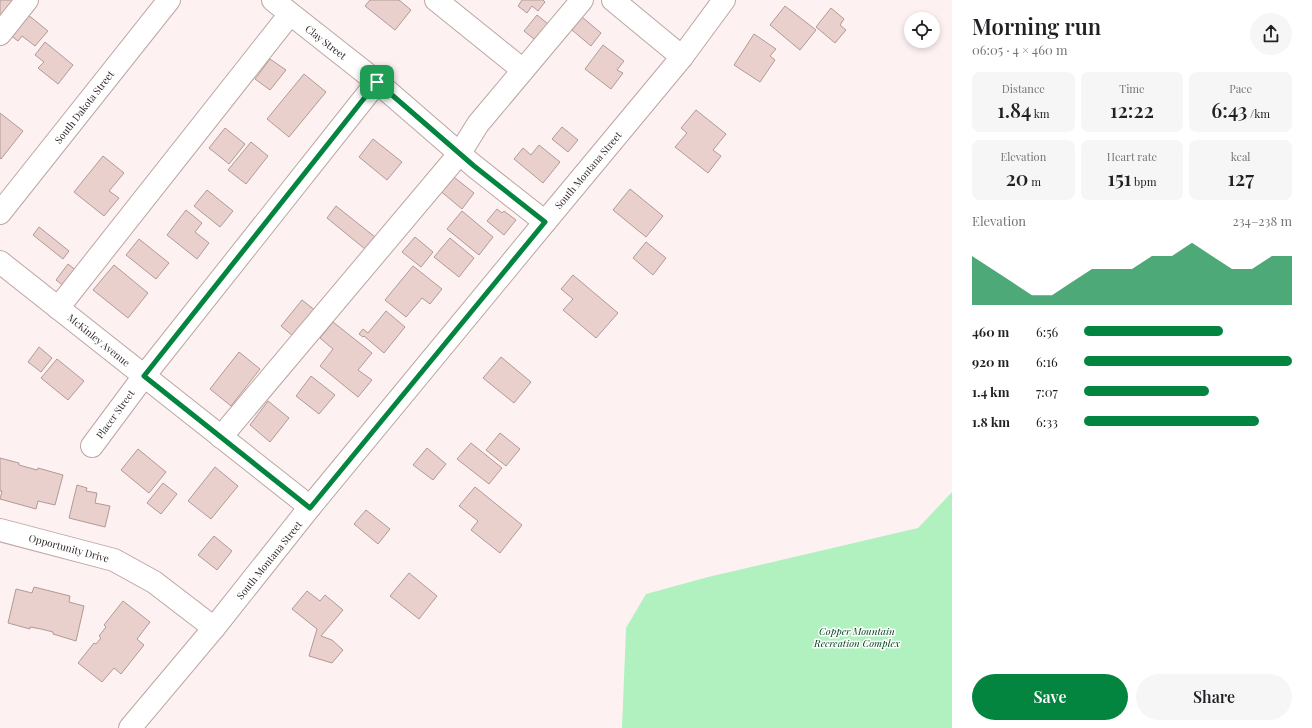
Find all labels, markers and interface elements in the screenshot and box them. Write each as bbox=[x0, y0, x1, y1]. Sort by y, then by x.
text: Morning run bbox=[972, 11, 1101, 41]
map controls bbox=[904, 12, 940, 48]
button: locate bbox=[904, 12, 940, 48]
button: share bbox=[1250, 13, 1292, 55]
street label: Clay Street bbox=[302, 21, 350, 63]
text: 06:05 · 4 × 460 m bbox=[972, 41, 1068, 58]
pin bbox=[360, 65, 394, 99]
street label: South Dakota Street bbox=[51, 67, 117, 146]
icon: arrive bbox=[366, 71, 388, 93]
text: Distance bbox=[1002, 81, 1045, 96]
text: Time bbox=[1119, 81, 1145, 96]
text: Pace bbox=[1229, 81, 1252, 96]
text: 1.84 bbox=[997, 96, 1031, 123]
text: 12:22 bbox=[1110, 96, 1154, 123]
text: 6:43 bbox=[1211, 96, 1247, 123]
text: km bbox=[1031, 106, 1050, 121]
text: /km bbox=[1247, 106, 1270, 121]
street label: South Montana Street bbox=[551, 128, 625, 212]
text: Elevation bbox=[1000, 149, 1046, 164]
text: Heart rate bbox=[1107, 149, 1157, 164]
text: kcal bbox=[1231, 149, 1251, 164]
text: 20 bbox=[1006, 164, 1028, 191]
text: 151 bbox=[1108, 164, 1131, 191]
text: 127 bbox=[1227, 164, 1254, 191]
text: m bbox=[1028, 174, 1041, 189]
text: bpm bbox=[1131, 174, 1156, 189]
text: Elevation bbox=[972, 212, 1026, 229]
text: 234–238 m bbox=[1232, 212, 1292, 229]
street label: McKinley Avenue bbox=[65, 310, 133, 370]
text: 460 m bbox=[972, 323, 1009, 340]
text: 6:56 bbox=[1036, 323, 1058, 340]
text: 920 m bbox=[972, 353, 1009, 370]
text: 6:16 bbox=[1036, 353, 1058, 370]
text: 1.4 km bbox=[972, 383, 1009, 400]
text: 7:07 bbox=[1036, 383, 1058, 400]
street label: Placer Street bbox=[93, 386, 138, 441]
text: 1.8 km bbox=[972, 413, 1010, 430]
text: 6:33 bbox=[1036, 413, 1058, 430]
street label: South Montana Street bbox=[233, 517, 305, 602]
street label: Opportunity Drive bbox=[27, 531, 111, 565]
park label: Copper Mountain Recreation Complex bbox=[813, 624, 901, 650]
button: Save bbox=[972, 674, 1128, 720]
button: Share bbox=[1136, 674, 1292, 720]

